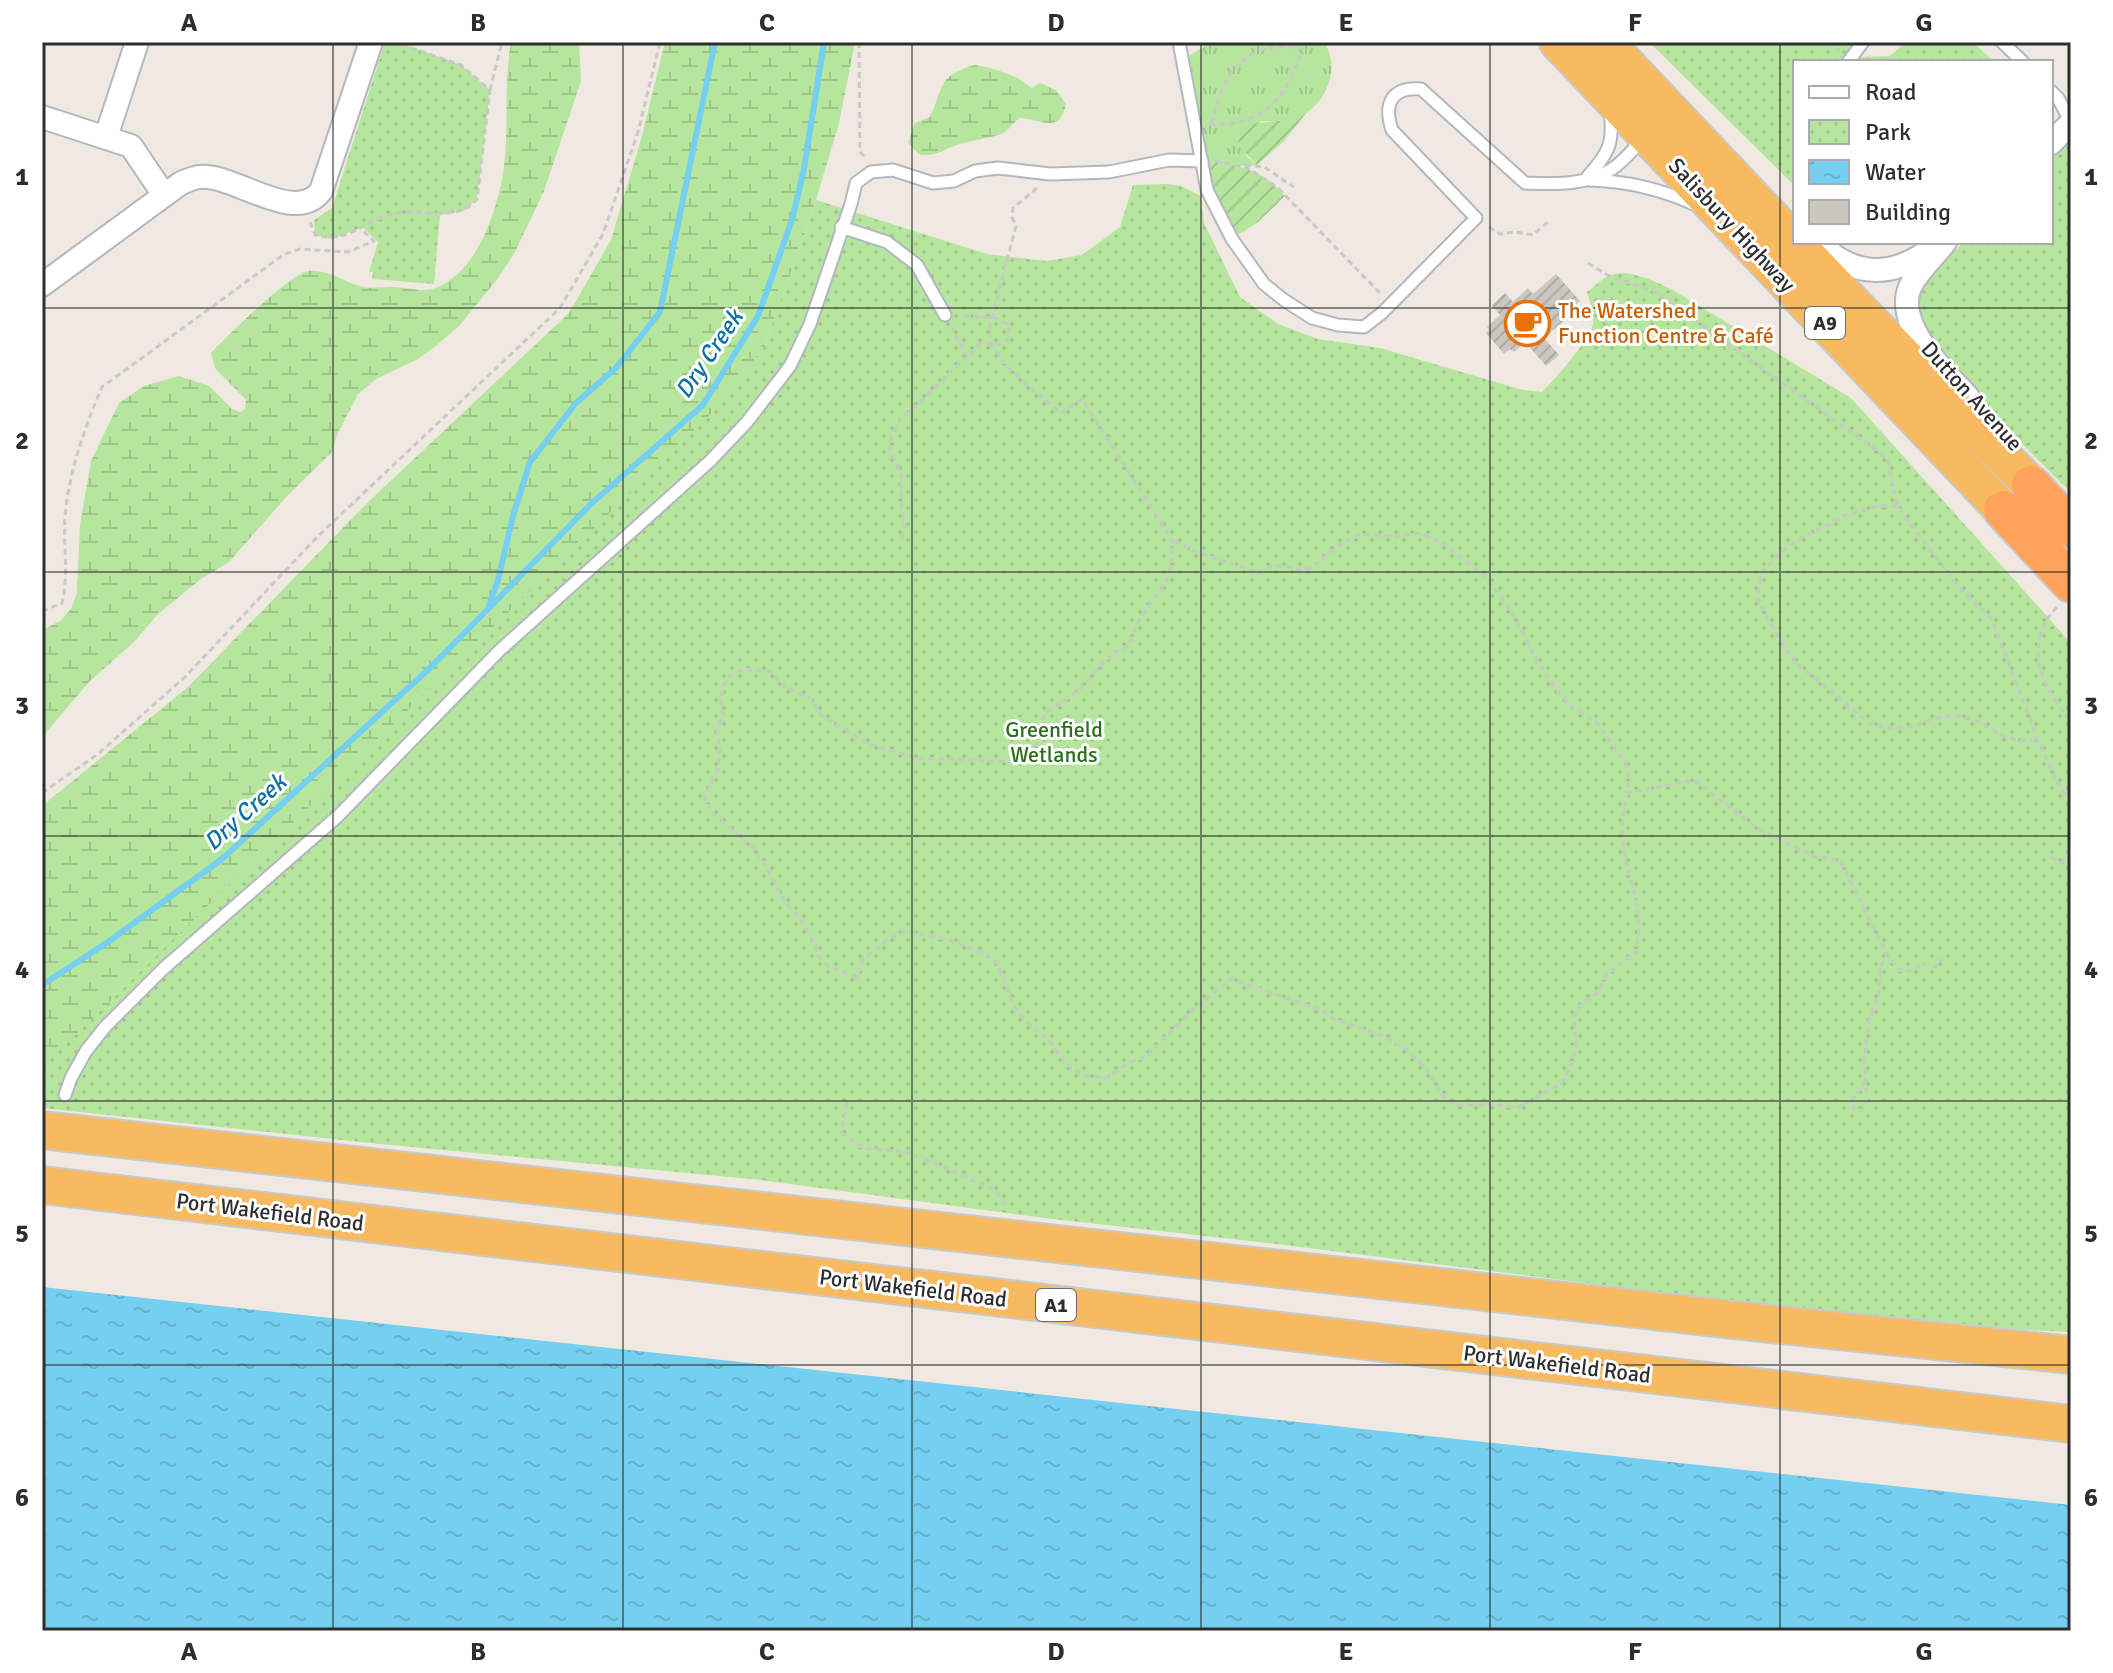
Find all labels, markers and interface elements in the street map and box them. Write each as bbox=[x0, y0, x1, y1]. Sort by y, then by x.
text: A bbox=[181, 7, 198, 39]
text: B bbox=[470, 7, 486, 39]
text: C bbox=[759, 7, 775, 39]
text: D bbox=[1047, 7, 1065, 39]
text: E bbox=[1339, 7, 1353, 39]
text: F bbox=[1628, 7, 1642, 39]
text: G bbox=[1915, 7, 1933, 39]
legend bbox=[1793, 60, 2053, 244]
text: Road bbox=[1865, 77, 1916, 107]
text: Park bbox=[1865, 117, 1911, 147]
street label: Salisbury Highway bbox=[1663, 152, 1802, 298]
text: Water bbox=[1865, 157, 1926, 187]
text: 1 bbox=[15, 161, 29, 193]
text: 1 bbox=[2084, 161, 2098, 193]
text: Building bbox=[1865, 197, 1951, 227]
place label: The Watershed Function Centre & Café bbox=[1558, 297, 1774, 349]
cafe icon: The Watershed Function Centre & Café bbox=[1503, 299, 1551, 347]
water label: Dry Creek bbox=[668, 302, 751, 404]
road number: A9 bbox=[1805, 307, 1845, 339]
street label: Dutton Avenue bbox=[1916, 335, 2028, 457]
text: 2 bbox=[15, 425, 29, 457]
text: 2 bbox=[2084, 425, 2098, 457]
text: 3 bbox=[15, 690, 29, 722]
text: 3 bbox=[2084, 690, 2098, 722]
park label: Greenfield Wetlands bbox=[1005, 716, 1103, 768]
water label: Dry Creek bbox=[198, 766, 294, 857]
text: 4 bbox=[15, 954, 29, 986]
text: 4 bbox=[2084, 954, 2098, 986]
street label: Port Wakefield Road bbox=[175, 1187, 365, 1237]
text: 5 bbox=[15, 1218, 29, 1250]
text: 5 bbox=[2084, 1218, 2098, 1250]
street label: Port Wakefield Road bbox=[818, 1263, 1008, 1313]
road number: A1 bbox=[1036, 1289, 1076, 1321]
street label: Port Wakefield Road bbox=[1462, 1339, 1652, 1389]
text: 6 bbox=[15, 1482, 29, 1514]
text: 6 bbox=[2084, 1482, 2098, 1514]
text: A bbox=[181, 1636, 198, 1668]
text: B bbox=[470, 1636, 486, 1668]
text: C bbox=[759, 1636, 775, 1668]
text: D bbox=[1047, 1636, 1065, 1668]
text: E bbox=[1339, 1636, 1353, 1668]
text: F bbox=[1628, 1636, 1642, 1668]
text: G bbox=[1915, 1636, 1933, 1668]

